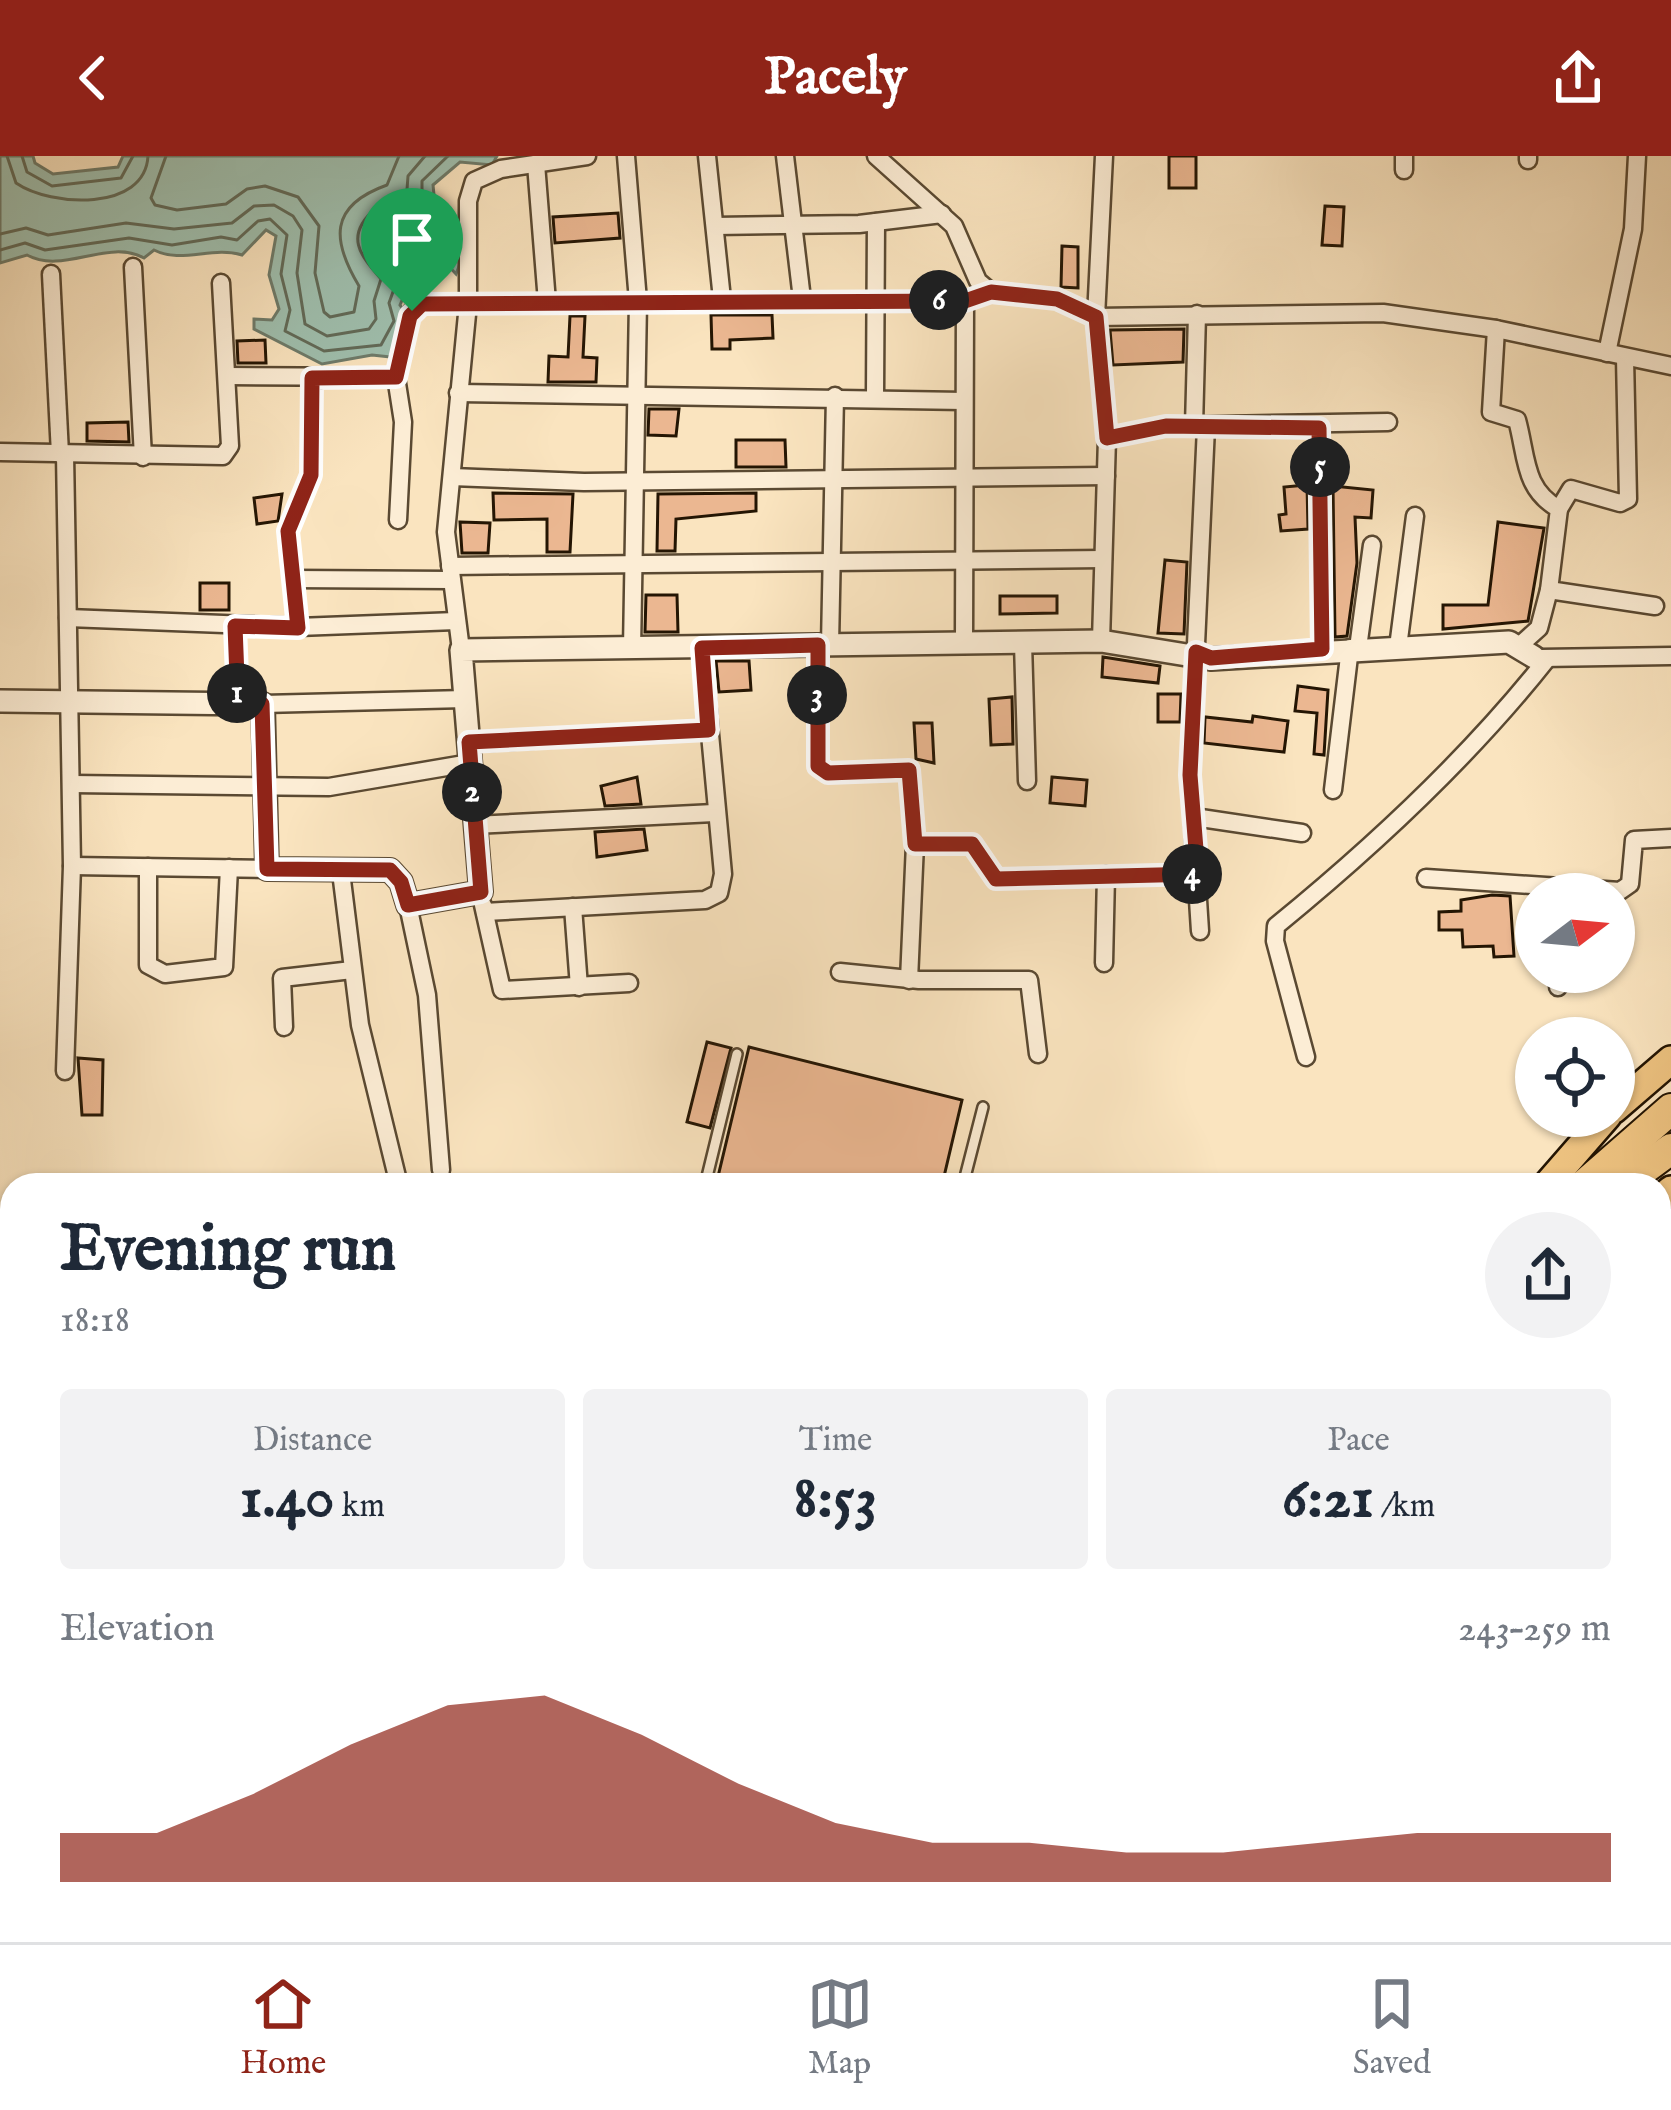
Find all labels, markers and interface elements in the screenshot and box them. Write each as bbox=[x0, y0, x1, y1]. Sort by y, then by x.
text: Pacely bbox=[764, 44, 907, 113]
icon: back bbox=[60, 45, 126, 111]
icon: share bbox=[1545, 45, 1611, 111]
pin bbox=[361, 188, 463, 311]
icon: arrive bbox=[379, 206, 445, 272]
pin: 6 bbox=[909, 270, 969, 330]
text: 6 bbox=[932, 279, 946, 321]
pin: 5 bbox=[1290, 437, 1350, 497]
text: 5 bbox=[1314, 446, 1326, 488]
pin: 1 bbox=[207, 663, 267, 723]
pin: 3 bbox=[787, 665, 847, 725]
text: 1 bbox=[231, 672, 243, 714]
text: 3 bbox=[811, 674, 823, 716]
pin: 2 bbox=[442, 762, 502, 822]
text: 2 bbox=[464, 771, 480, 813]
pin: 4 bbox=[1162, 844, 1222, 904]
text: 4 bbox=[1184, 853, 1200, 895]
north arrow bbox=[1515, 873, 1635, 993]
map controls bbox=[1515, 873, 1635, 1137]
button: locate bbox=[1515, 1017, 1635, 1137]
text: Evening run bbox=[60, 1209, 396, 1293]
button: share bbox=[1485, 1212, 1611, 1338]
text: 18:18 bbox=[60, 1296, 130, 1345]
text: Distance bbox=[253, 1420, 372, 1462]
text: Time bbox=[799, 1420, 872, 1462]
text: Pace bbox=[1327, 1420, 1390, 1462]
text: 1.40 bbox=[240, 1462, 335, 1538]
text: 8:53 bbox=[794, 1462, 877, 1538]
text: 6:21 bbox=[1282, 1462, 1374, 1538]
text: km bbox=[335, 1486, 385, 1528]
text: /km bbox=[1374, 1486, 1435, 1528]
text: Elevation bbox=[60, 1605, 215, 1654]
text: 243–259 m bbox=[1458, 1605, 1611, 1654]
tab: Home bbox=[240, 1971, 326, 2085]
tab: Map bbox=[807, 1971, 873, 2085]
tab: Saved bbox=[1353, 1971, 1431, 2085]

